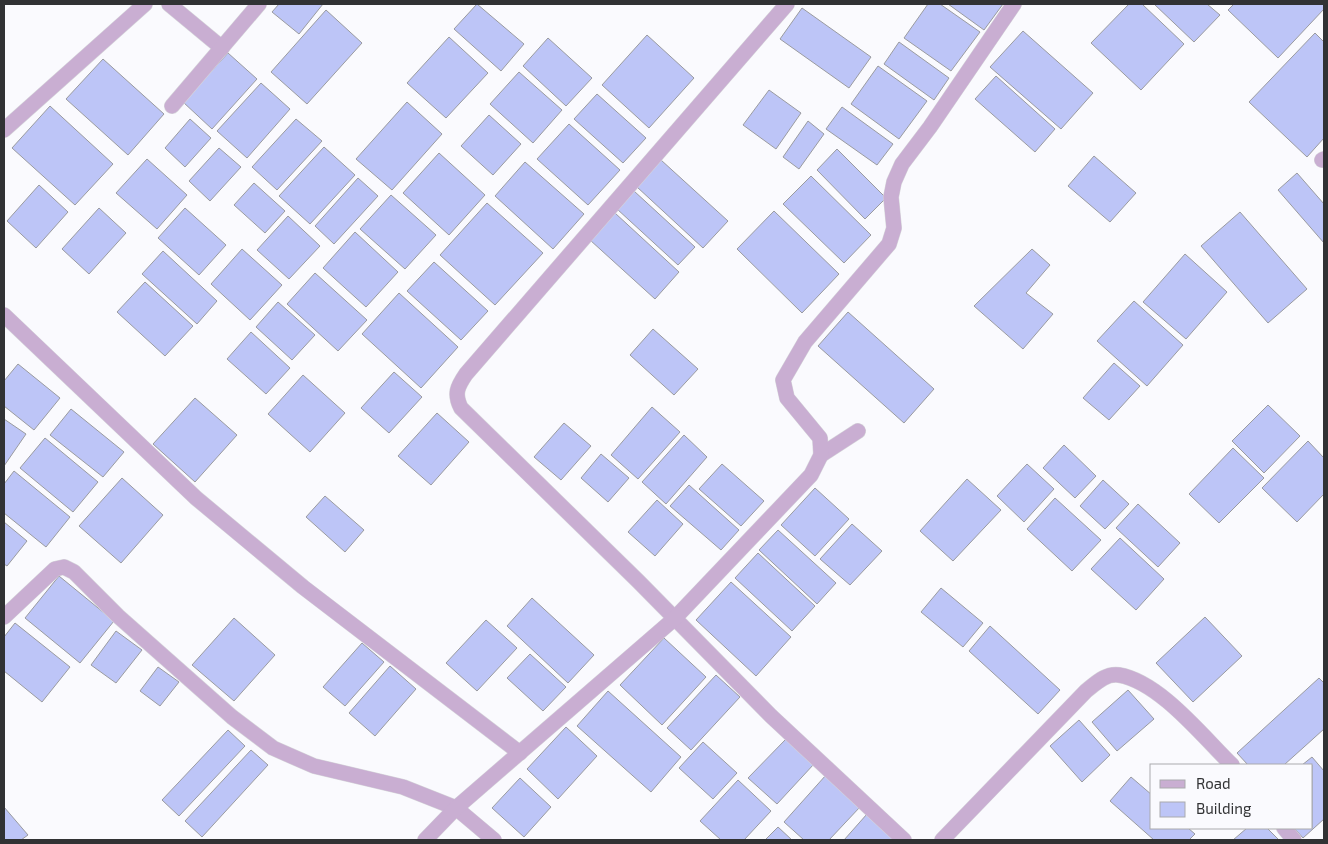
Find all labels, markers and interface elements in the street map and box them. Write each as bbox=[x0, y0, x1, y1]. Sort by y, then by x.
legend bbox=[1150, 764, 1313, 829]
text: Road bbox=[1196, 774, 1231, 792]
text: Building bbox=[1196, 799, 1252, 817]

